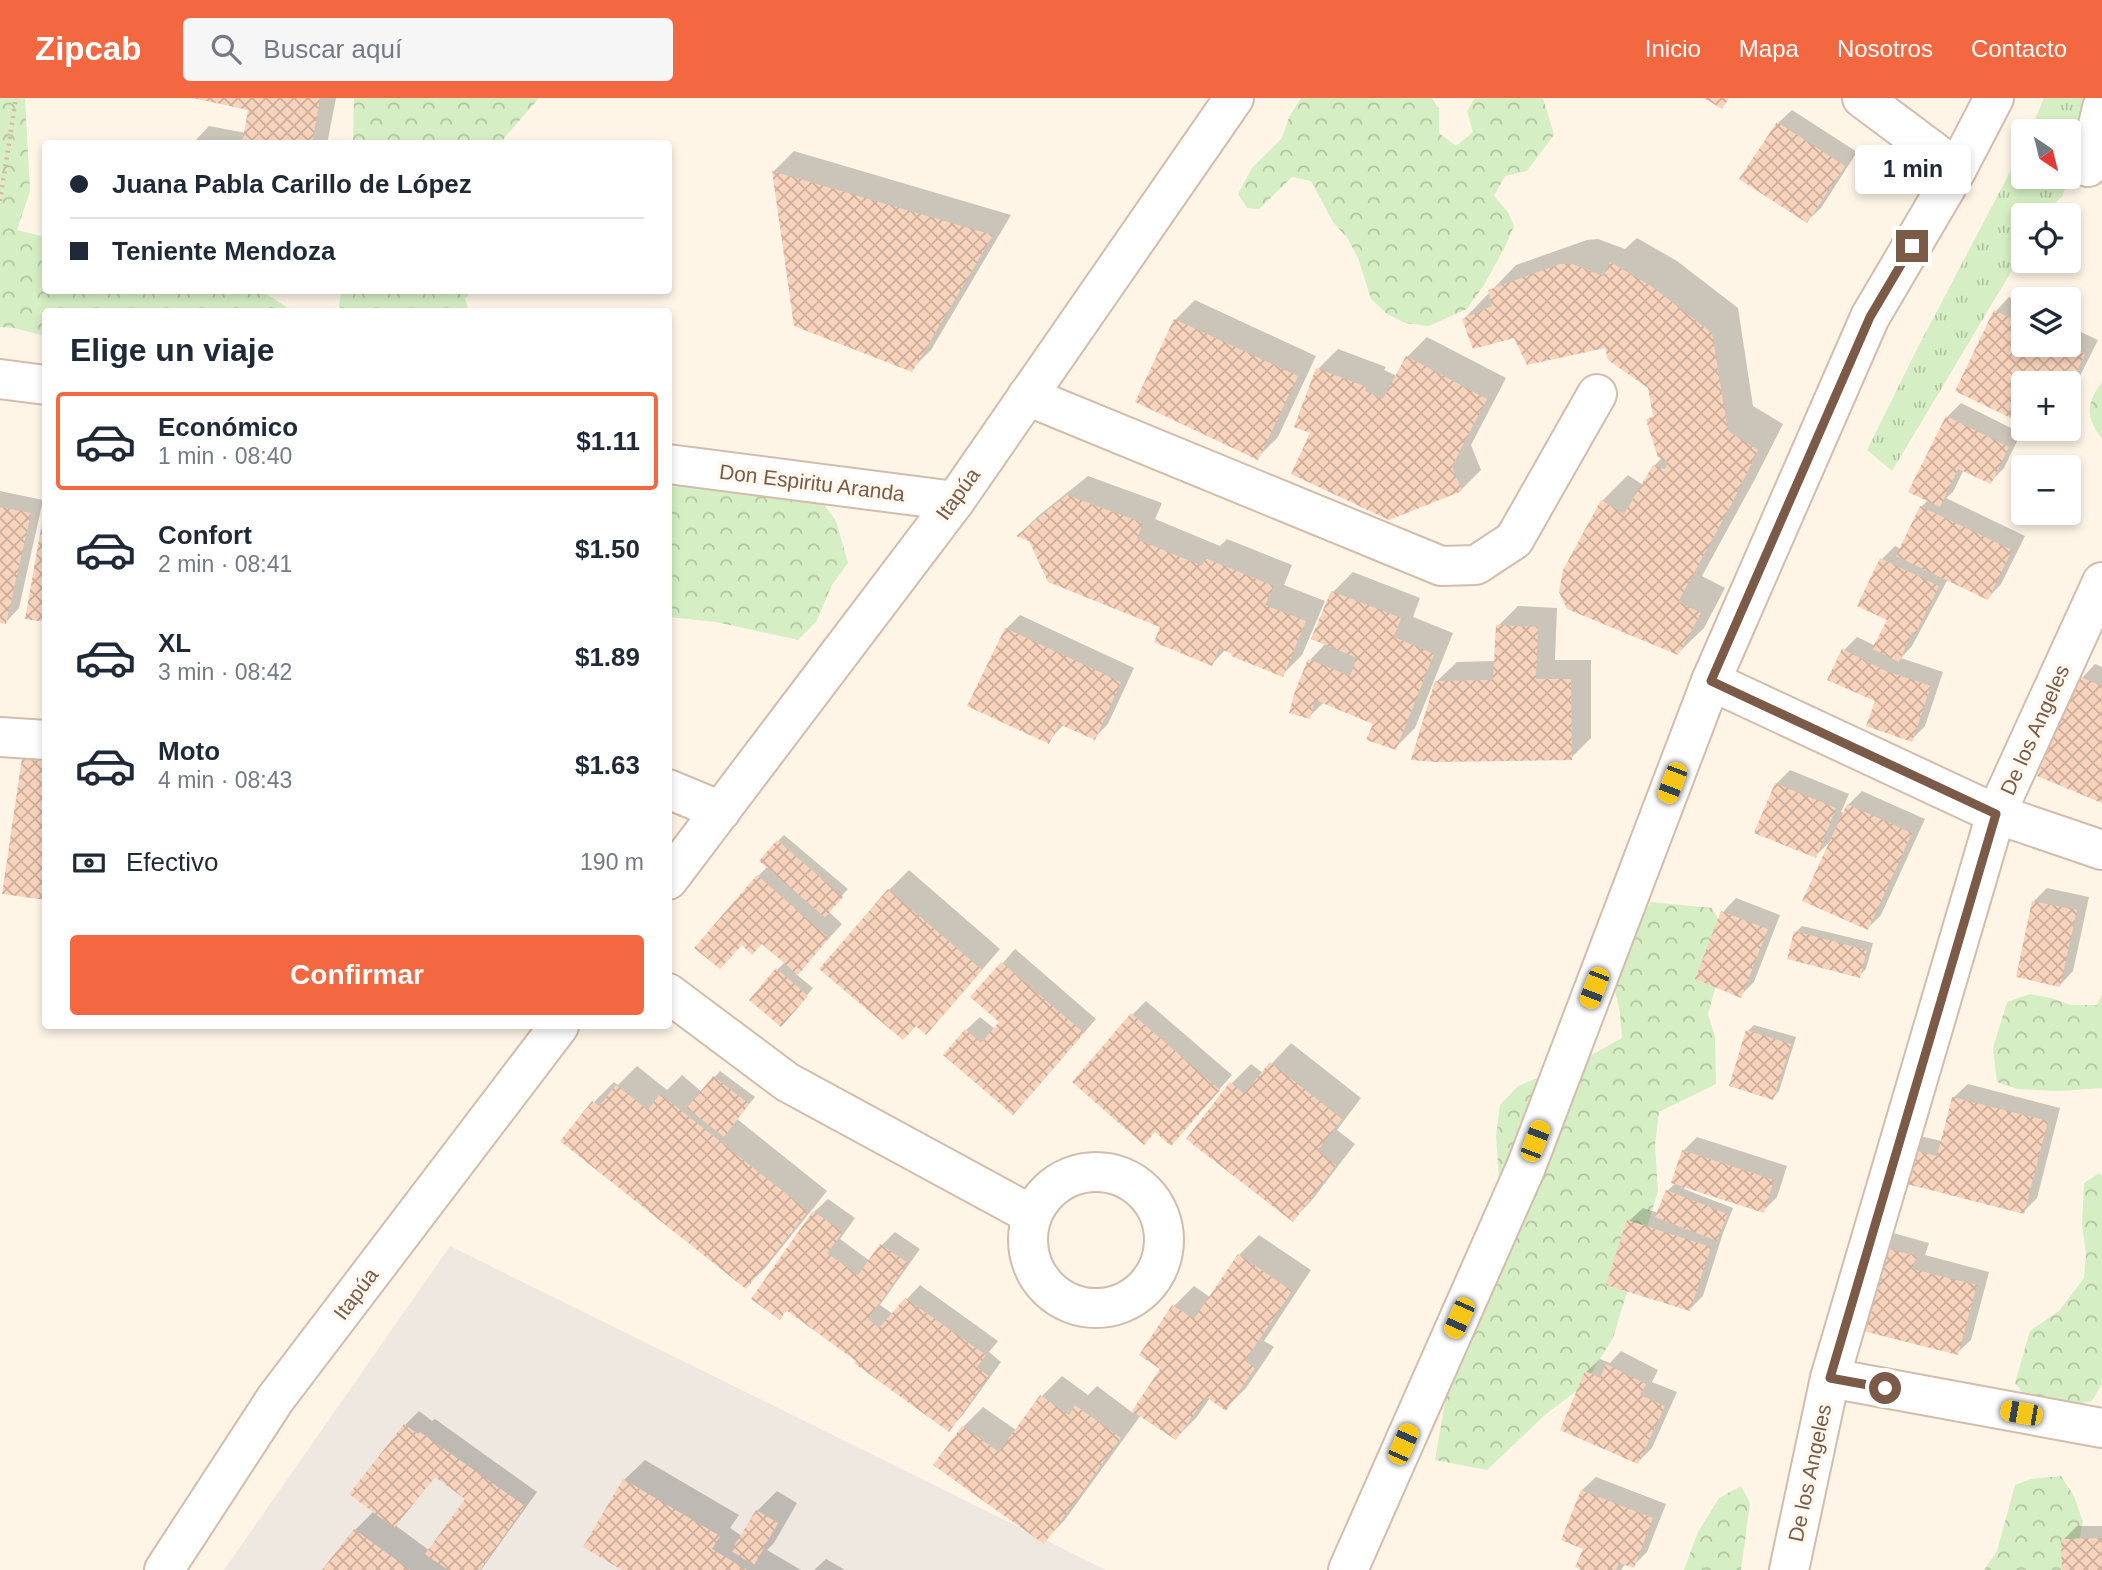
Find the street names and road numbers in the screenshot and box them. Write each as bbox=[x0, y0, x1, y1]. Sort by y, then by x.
street label: Don Espiritu Aranda bbox=[718, 460, 906, 505]
street label: Itapúa bbox=[931, 463, 984, 524]
street label: De los Angeles bbox=[1996, 661, 2074, 798]
street label: Itapúa bbox=[329, 1263, 383, 1324]
street label: De los Angeles bbox=[1784, 1402, 1835, 1544]

